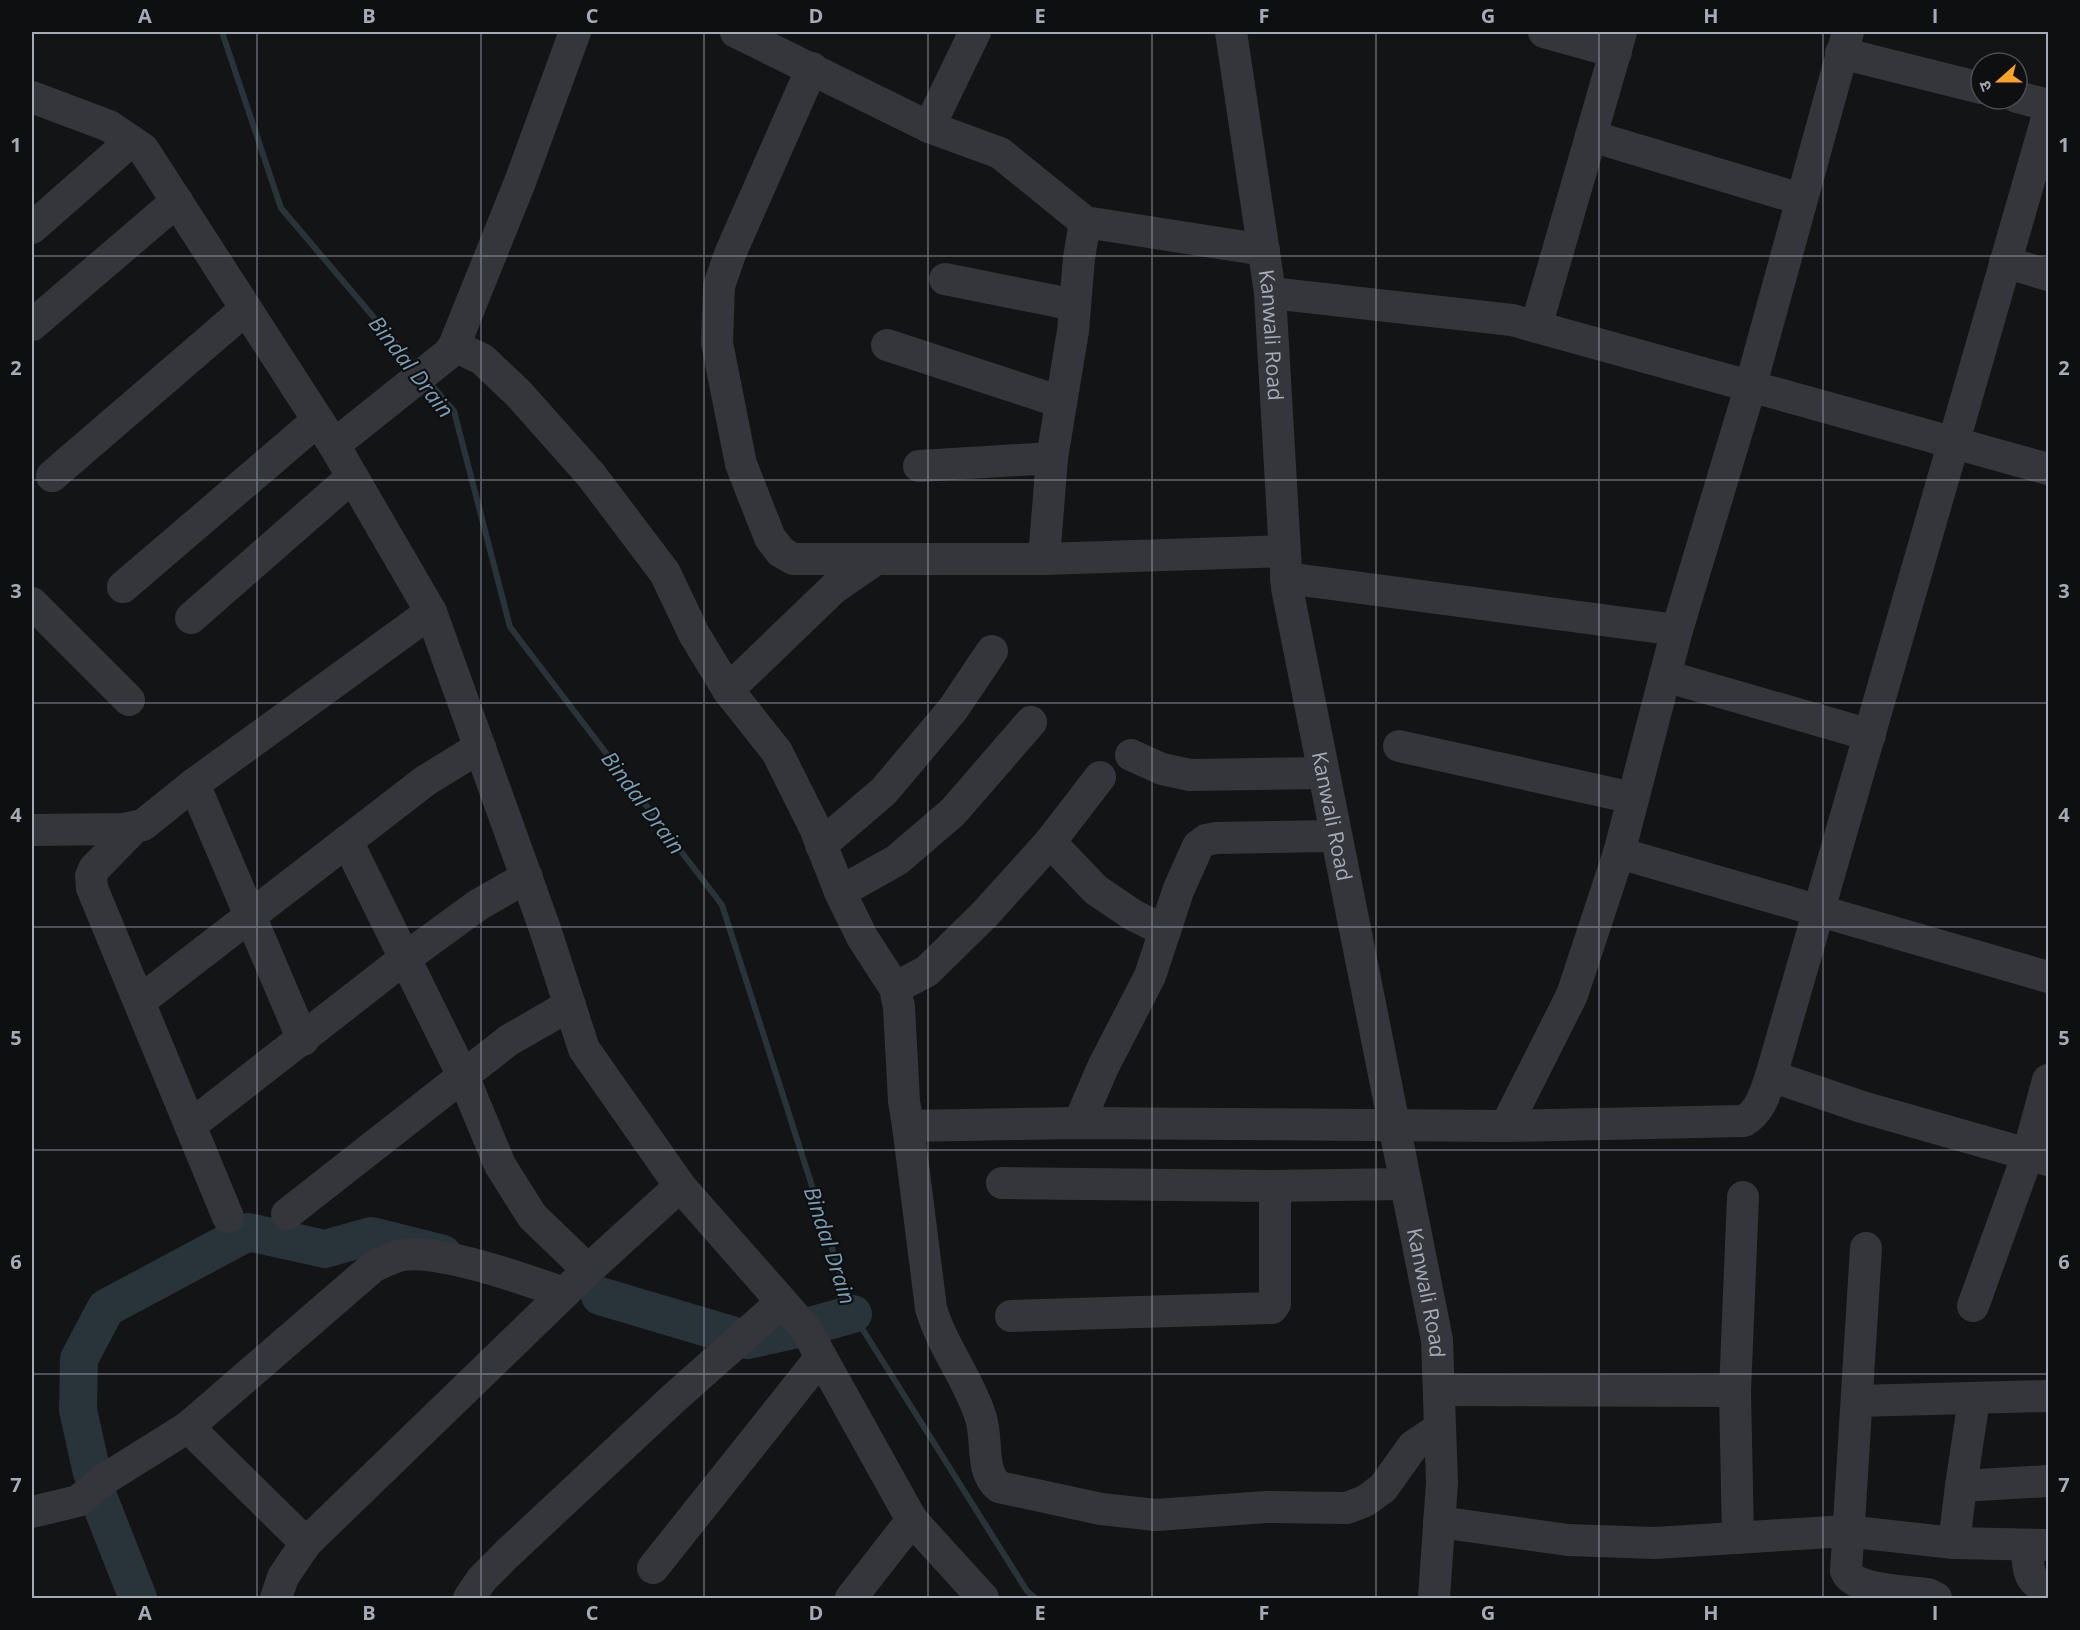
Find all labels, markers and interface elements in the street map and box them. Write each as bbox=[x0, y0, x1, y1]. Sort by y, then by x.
text: A bbox=[138, 2, 152, 29]
text: B bbox=[362, 2, 376, 29]
text: C bbox=[586, 2, 599, 29]
text: D bbox=[809, 2, 823, 29]
text: E bbox=[1034, 2, 1046, 29]
text: F bbox=[1259, 2, 1269, 29]
text: G bbox=[1481, 2, 1495, 29]
text: H bbox=[1703, 2, 1719, 29]
text: I bbox=[1932, 2, 1938, 29]
north arrow bbox=[1969, 51, 2029, 111]
text: उ bbox=[1973, 77, 1997, 95]
text: 1 bbox=[10, 131, 22, 158]
text: 1 bbox=[2058, 131, 2070, 158]
street label: Kanwali Road bbox=[1253, 267, 1290, 402]
water label: Bindal Drain bbox=[363, 309, 461, 423]
text: 2 bbox=[10, 354, 22, 381]
text: 2 bbox=[2058, 354, 2070, 381]
text: 3 bbox=[10, 577, 22, 604]
text: 3 bbox=[2058, 577, 2070, 604]
water label: Bindal Drain bbox=[595, 744, 693, 860]
street label: Kanwali Road bbox=[1306, 749, 1359, 883]
text: 4 bbox=[10, 801, 22, 828]
text: 4 bbox=[2058, 801, 2070, 828]
text: 5 bbox=[10, 1024, 22, 1051]
text: 5 bbox=[2058, 1024, 2070, 1051]
water label: Bindal Drain bbox=[798, 1182, 864, 1308]
street label: Kanwali Road bbox=[1401, 1225, 1452, 1358]
text: 6 bbox=[10, 1248, 22, 1275]
text: 6 bbox=[2058, 1248, 2070, 1275]
text: 7 bbox=[10, 1471, 22, 1498]
text: 7 bbox=[2058, 1471, 2070, 1498]
text: A bbox=[138, 1599, 152, 1626]
text: B bbox=[362, 1599, 376, 1626]
text: C bbox=[586, 1599, 599, 1626]
text: D bbox=[809, 1599, 823, 1626]
text: E bbox=[1034, 1599, 1046, 1626]
text: F bbox=[1259, 1599, 1269, 1626]
text: G bbox=[1481, 1599, 1495, 1626]
text: H bbox=[1703, 1599, 1719, 1626]
text: I bbox=[1932, 1599, 1938, 1626]

